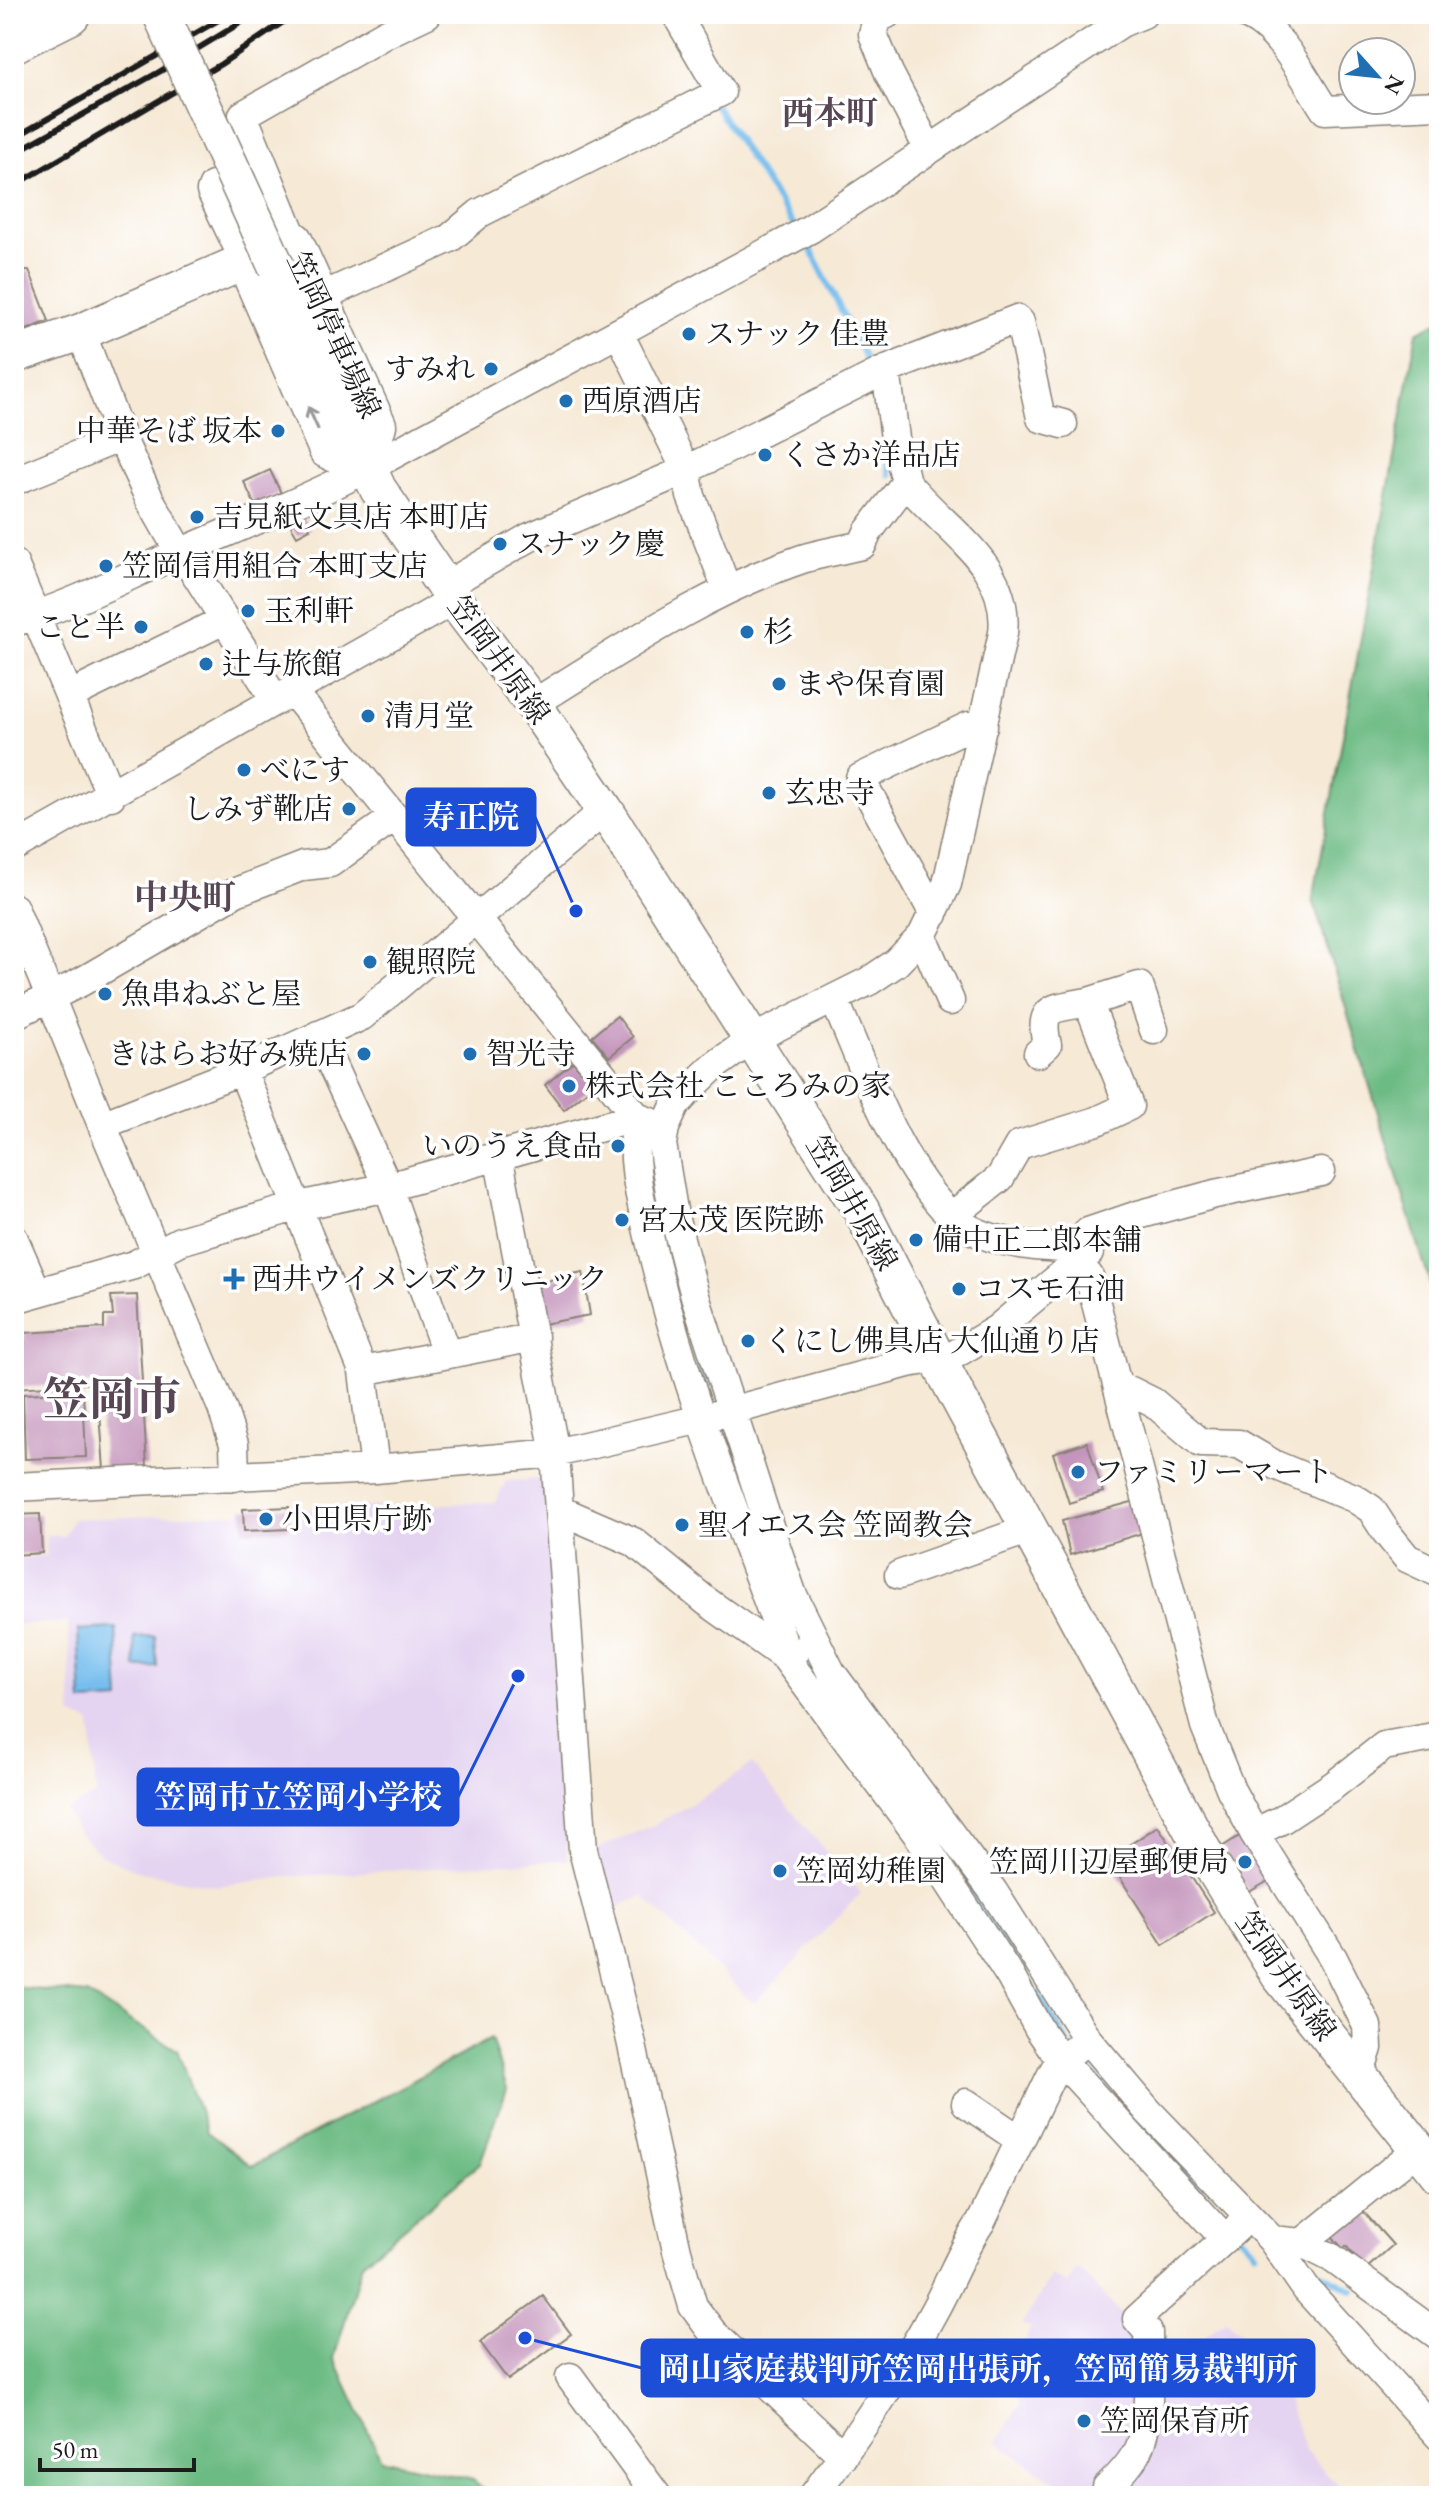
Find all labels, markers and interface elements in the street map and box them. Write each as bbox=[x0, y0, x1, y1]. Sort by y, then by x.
north arrow bbox=[1337, 36, 1417, 116]
text: N bbox=[1377, 70, 1411, 100]
district label: 西本町 bbox=[782, 92, 878, 134]
street label: 笠岡停車場線 bbox=[279, 245, 390, 425]
place label: スナック 佳豊 bbox=[705, 314, 890, 353]
marker: スナック 佳豊 bbox=[680, 325, 698, 343]
place label: すみれ bbox=[385, 349, 475, 388]
marker: すみれ bbox=[482, 360, 500, 378]
place label: 西原酒店 bbox=[582, 381, 702, 420]
marker: 西原酒店 bbox=[557, 392, 575, 410]
one-way arrow bbox=[305, 407, 320, 431]
place label: 中華そば 坂本 bbox=[76, 411, 262, 450]
marker: 中華そば 坂本 bbox=[269, 422, 287, 440]
place label: くさか洋品店 bbox=[781, 435, 961, 474]
marker: くさか洋品店 bbox=[756, 446, 774, 464]
place label: 吉見紙文具店 本町店 bbox=[213, 497, 489, 536]
marker: 吉見紙文具店 本町店 bbox=[188, 508, 206, 526]
place label: スナック慶 bbox=[516, 524, 665, 563]
marker: スナック慶 bbox=[491, 535, 509, 553]
place label: 笠岡信用組合 本町支店 bbox=[122, 546, 428, 585]
marker: 笠岡信用組合 本町支店 bbox=[97, 557, 115, 575]
street label: 笠岡井原線 bbox=[440, 588, 559, 732]
place label: 玉利軒 bbox=[264, 591, 354, 630]
marker: 玉利軒 bbox=[239, 602, 257, 620]
place label: こと半 bbox=[35, 607, 125, 646]
place label: 杉 bbox=[763, 612, 793, 651]
marker: こと半 bbox=[132, 618, 150, 636]
marker: 杉 bbox=[738, 623, 756, 641]
place label: 辻与旅館 bbox=[222, 644, 342, 683]
marker: 辻与旅館 bbox=[197, 655, 215, 673]
place label: まや保育園 bbox=[795, 664, 945, 703]
marker: まや保育園 bbox=[770, 675, 788, 693]
place label: 清月堂 bbox=[384, 696, 474, 735]
marker: 清月堂 bbox=[359, 707, 377, 725]
place label: べにす bbox=[260, 750, 350, 789]
marker: べにす bbox=[235, 761, 253, 779]
place label: 玄忠寺 bbox=[785, 773, 875, 812]
marker: 玄忠寺 bbox=[760, 784, 778, 802]
place label: しみず靴店 bbox=[183, 789, 333, 828]
callout: 寿正院 bbox=[407, 789, 535, 845]
text: 寿正院 bbox=[423, 796, 519, 838]
marker: しみず靴店 bbox=[340, 800, 358, 818]
district label: 中央町 bbox=[134, 875, 236, 919]
place label: 観照院 bbox=[386, 942, 476, 981]
marker: 観照院 bbox=[361, 953, 379, 971]
place label: 魚串ねぶと屋 bbox=[121, 974, 301, 1013]
marker: 魚串ねぶと屋 bbox=[96, 985, 114, 1003]
place label: きはらお好み焼店 bbox=[108, 1034, 348, 1073]
place label: 智光寺 bbox=[486, 1034, 576, 1073]
marker: きはらお好み焼店 bbox=[355, 1045, 373, 1063]
marker: 智光寺 bbox=[461, 1045, 479, 1063]
place label: 株式会社 こころみの家 bbox=[585, 1066, 891, 1105]
marker: 株式会社 こころみの家 bbox=[560, 1077, 578, 1095]
place label: いのうえ食品 bbox=[422, 1126, 602, 1165]
street label: 笠岡井原線 bbox=[798, 1128, 907, 1277]
marker: いのうえ食品 bbox=[609, 1137, 627, 1155]
place label: 宮太茂 医院跡 bbox=[638, 1200, 824, 1239]
marker: 宮太茂 医院跡 bbox=[613, 1211, 631, 1229]
place label: 備中正二郎本舗 bbox=[932, 1220, 1142, 1259]
marker: 備中正二郎本舗 bbox=[907, 1231, 925, 1249]
place label: 西井ウイメンズクリニック bbox=[252, 1259, 608, 1298]
marker: 西井ウイメンズクリニック bbox=[223, 1268, 245, 1290]
place label: コスモ石油 bbox=[975, 1269, 1125, 1308]
marker: コスモ石油 bbox=[950, 1280, 968, 1298]
place label: くにし佛具店 大仙通り店 bbox=[764, 1321, 1100, 1360]
marker: くにし佛具店 大仙通り店 bbox=[739, 1332, 757, 1350]
district label: 笠岡市 bbox=[43, 1369, 181, 1429]
place label: ファミリーマート bbox=[1094, 1452, 1333, 1491]
marker: ファミリーマート bbox=[1069, 1463, 1087, 1481]
place label: 小田県庁跡 bbox=[282, 1499, 432, 1538]
place label: 聖イエス会 笠岡教会 bbox=[698, 1505, 973, 1544]
marker: 小田県庁跡 bbox=[257, 1510, 275, 1528]
marker: 聖イエス会 笠岡教会 bbox=[673, 1516, 691, 1534]
callout: 笠岡市立笠岡小学校 bbox=[138, 1769, 458, 1825]
text: 笠岡市立笠岡小学校 bbox=[154, 1776, 442, 1818]
place label: 笠岡川辺屋郵便局 bbox=[989, 1842, 1229, 1881]
place label: 笠岡幼稚園 bbox=[796, 1851, 946, 1890]
marker: 笠岡川辺屋郵便局 bbox=[1236, 1853, 1254, 1871]
marker: 笠岡幼稚園 bbox=[771, 1862, 789, 1880]
street label: 笠岡井原線 bbox=[1227, 1903, 1345, 2048]
callout: 岡山家庭裁判所笠岡出張所，笠岡簡易裁判所 bbox=[642, 2340, 1314, 2396]
text: 岡山家庭裁判所笠岡出張所，笠岡簡易裁判所 bbox=[658, 2348, 1298, 2390]
place label: 笠岡保育所 bbox=[1100, 2401, 1250, 2440]
marker: 笠岡保育所 bbox=[1075, 2412, 1093, 2430]
scale bar bbox=[40, 2422, 194, 2472]
text: 50 m bbox=[52, 2434, 99, 2465]

